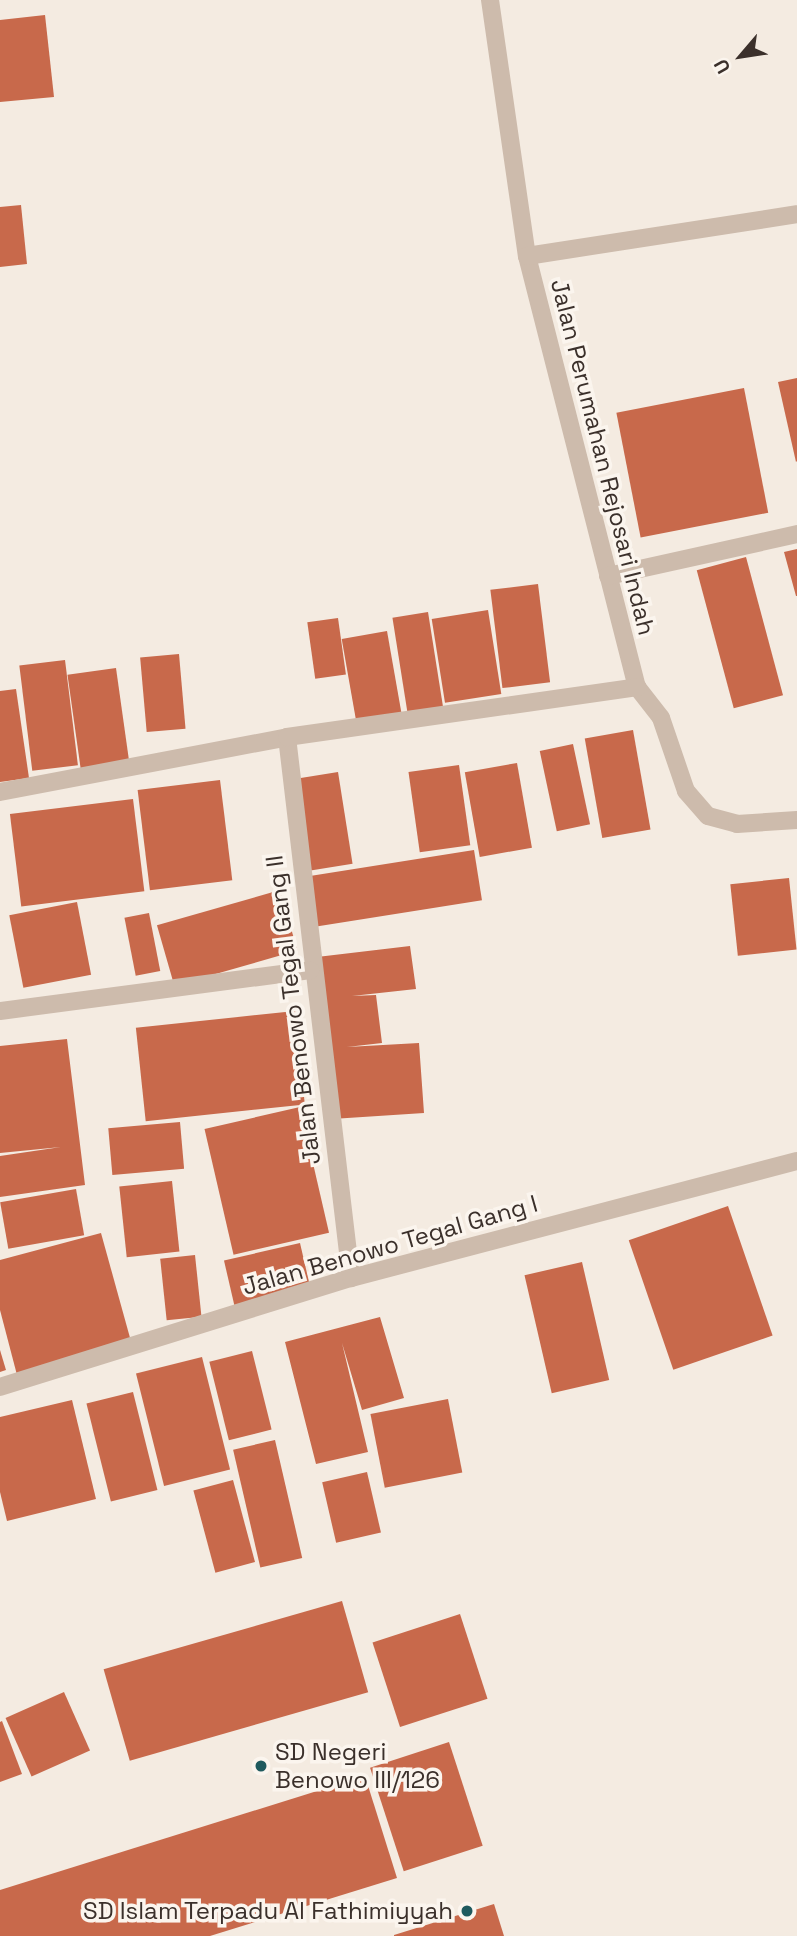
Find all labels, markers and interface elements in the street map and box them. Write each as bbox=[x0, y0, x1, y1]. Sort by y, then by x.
north arrow bbox=[706, 21, 776, 91]
text: U bbox=[708, 55, 736, 78]
street label: Jalan Perumahan Rejosari Indah bbox=[545, 276, 661, 638]
street label: Jalan Benowo Tegal Gang II bbox=[260, 853, 326, 1167]
street label: Jalan Benowo Tegal Gang I bbox=[239, 1189, 541, 1301]
place label: SD Negeri Benowo III/126 bbox=[275, 1738, 440, 1794]
marker: SD Negeri Benowo III/126 bbox=[253, 1758, 269, 1774]
place label: SD Islam Terpadu Al Fathimiyyah bbox=[82, 1897, 453, 1925]
marker: SD Islam Terpadu Al Fathimiyyah bbox=[459, 1903, 475, 1919]

